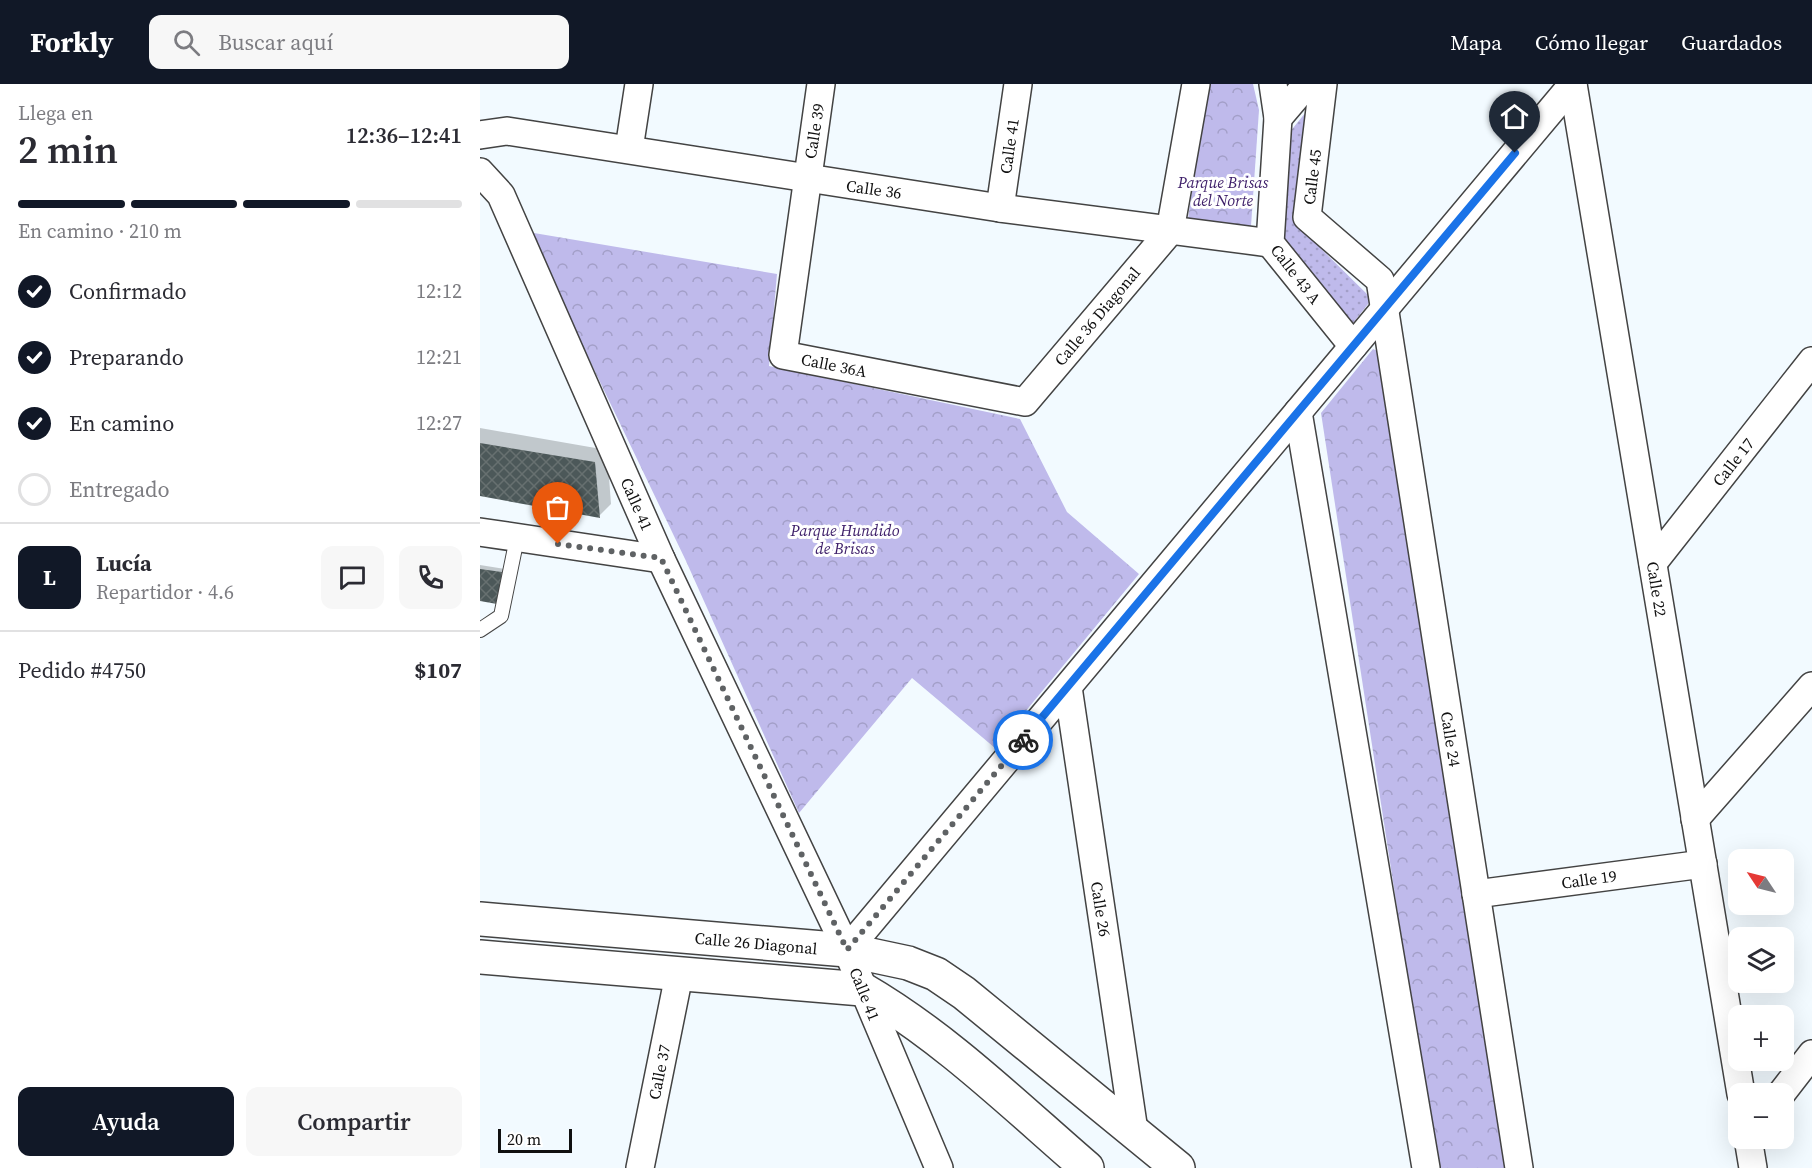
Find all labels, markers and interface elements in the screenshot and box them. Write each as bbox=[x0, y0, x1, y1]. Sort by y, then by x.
search box bbox=[149, 15, 569, 69]
text: Forkly bbox=[30, 23, 113, 61]
icon: search bbox=[170, 26, 203, 59]
text: Buscar aquí bbox=[218, 27, 333, 57]
text: Mapa bbox=[1450, 28, 1502, 57]
text: Cómo llegar bbox=[1535, 28, 1648, 57]
text: Guardados bbox=[1681, 28, 1782, 57]
pin bbox=[1489, 91, 1540, 153]
text: Llega en bbox=[18, 99, 93, 127]
icon: home bbox=[1498, 100, 1531, 133]
street label: Calle 39 bbox=[799, 102, 829, 160]
street label: Calle 41 bbox=[994, 117, 1024, 175]
text: 12:36–12:41 bbox=[346, 120, 462, 150]
text: 2 min bbox=[18, 123, 118, 176]
street label: Calle 45 bbox=[1298, 148, 1326, 206]
park label: Parque Brisas del Norte bbox=[1177, 171, 1268, 211]
street label: Calle 36 bbox=[845, 174, 903, 204]
text: En camino · 210 m bbox=[18, 217, 182, 245]
street label: Calle 43 A bbox=[1266, 240, 1326, 309]
street label: Calle 36 Diagonal bbox=[1049, 262, 1145, 370]
icon: check bbox=[18, 275, 51, 308]
text: Confirmado bbox=[69, 276, 187, 306]
text: 12:12 bbox=[416, 277, 462, 305]
icon: check bbox=[18, 341, 51, 374]
text: Preparando bbox=[69, 342, 184, 372]
text: 12:21 bbox=[416, 343, 462, 371]
street label: Calle 36A bbox=[799, 348, 869, 382]
icon: check bbox=[18, 407, 51, 440]
text: En camino bbox=[69, 408, 174, 438]
text: 12:27 bbox=[416, 409, 462, 437]
street label: Calle 17 bbox=[1707, 433, 1759, 491]
text: Entregado bbox=[69, 474, 170, 504]
street label: Calle 41 bbox=[616, 474, 658, 534]
pin bbox=[532, 482, 583, 544]
icon: bag bbox=[541, 491, 574, 524]
park label: Parque Hundido de Brisas bbox=[789, 519, 900, 559]
button: chat bbox=[321, 546, 384, 609]
button: phone bbox=[399, 546, 462, 609]
text: Lucía bbox=[96, 548, 152, 578]
street label: Calle 22 bbox=[1642, 560, 1672, 618]
text: L bbox=[43, 562, 56, 592]
text: Repartidor · 4.6 bbox=[96, 578, 234, 606]
text: Pedido #4750 bbox=[18, 655, 146, 685]
text: $107 bbox=[414, 655, 462, 685]
courier bbox=[993, 710, 1053, 770]
street label: Calle 24 bbox=[1436, 710, 1466, 768]
icon: bike bbox=[1007, 724, 1040, 757]
north arrow bbox=[1728, 849, 1794, 915]
map controls bbox=[1728, 849, 1794, 1149]
street label: Calle 19 bbox=[1560, 864, 1618, 894]
street label: Calle 26 bbox=[1086, 880, 1116, 938]
street label: Calle 26 Diagonal bbox=[694, 927, 818, 959]
button: layers bbox=[1728, 927, 1794, 993]
street label: Calle 41 bbox=[844, 964, 886, 1024]
button: + bbox=[1728, 1005, 1794, 1071]
street label: Calle 37 bbox=[643, 1043, 675, 1101]
button: − bbox=[1728, 1083, 1794, 1149]
button: Ayuda bbox=[18, 1087, 234, 1156]
button: Compartir bbox=[246, 1087, 462, 1156]
scale bar bbox=[498, 1126, 572, 1154]
text: 20 m bbox=[507, 1128, 541, 1150]

